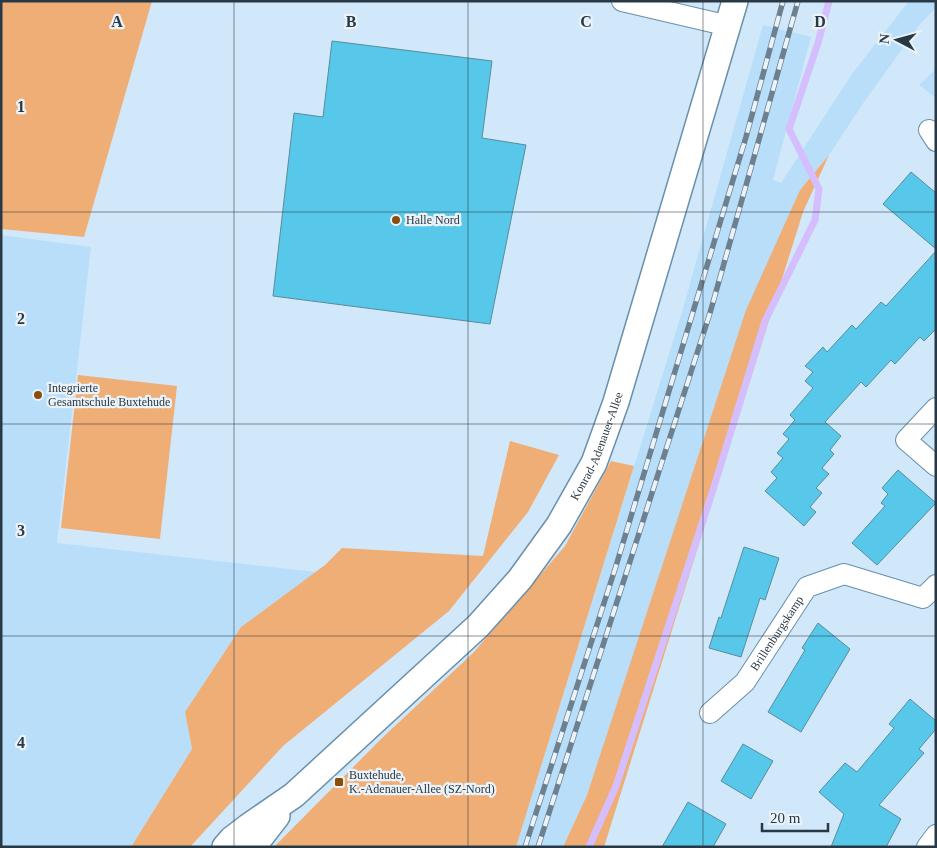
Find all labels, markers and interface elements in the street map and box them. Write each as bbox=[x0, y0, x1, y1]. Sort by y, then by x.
text: A bbox=[111, 13, 123, 30]
text: B bbox=[346, 13, 357, 30]
text: C bbox=[580, 13, 592, 30]
text: D bbox=[814, 13, 826, 30]
north arrow bbox=[872, 15, 922, 65]
text: N bbox=[877, 33, 893, 45]
text: 1 bbox=[17, 98, 25, 115]
place label: Halle Nord bbox=[406, 213, 460, 227]
marker: Halle Nord bbox=[390, 214, 402, 226]
text: 2 bbox=[17, 310, 25, 327]
place label: Integrierte Gesamtschule Buxtehude bbox=[48, 381, 170, 409]
marker: Integrierte Gesamtschule Buxtehude bbox=[32, 389, 44, 401]
street label: Konrad-Adenauer-Allee bbox=[567, 390, 626, 503]
text: 3 bbox=[17, 522, 25, 539]
street label: Brillenburgskamp bbox=[747, 593, 806, 673]
text: 4 bbox=[17, 734, 25, 751]
place label: Buxtehude, K.-Adenauer-Allee (SZ-Nord) bbox=[349, 768, 495, 796]
marker: Buxtehude, K.-Adenauer-Allee (SZ-Nord) bbox=[333, 776, 345, 788]
scale bar bbox=[762, 800, 828, 832]
text: 20 m bbox=[770, 810, 801, 826]

